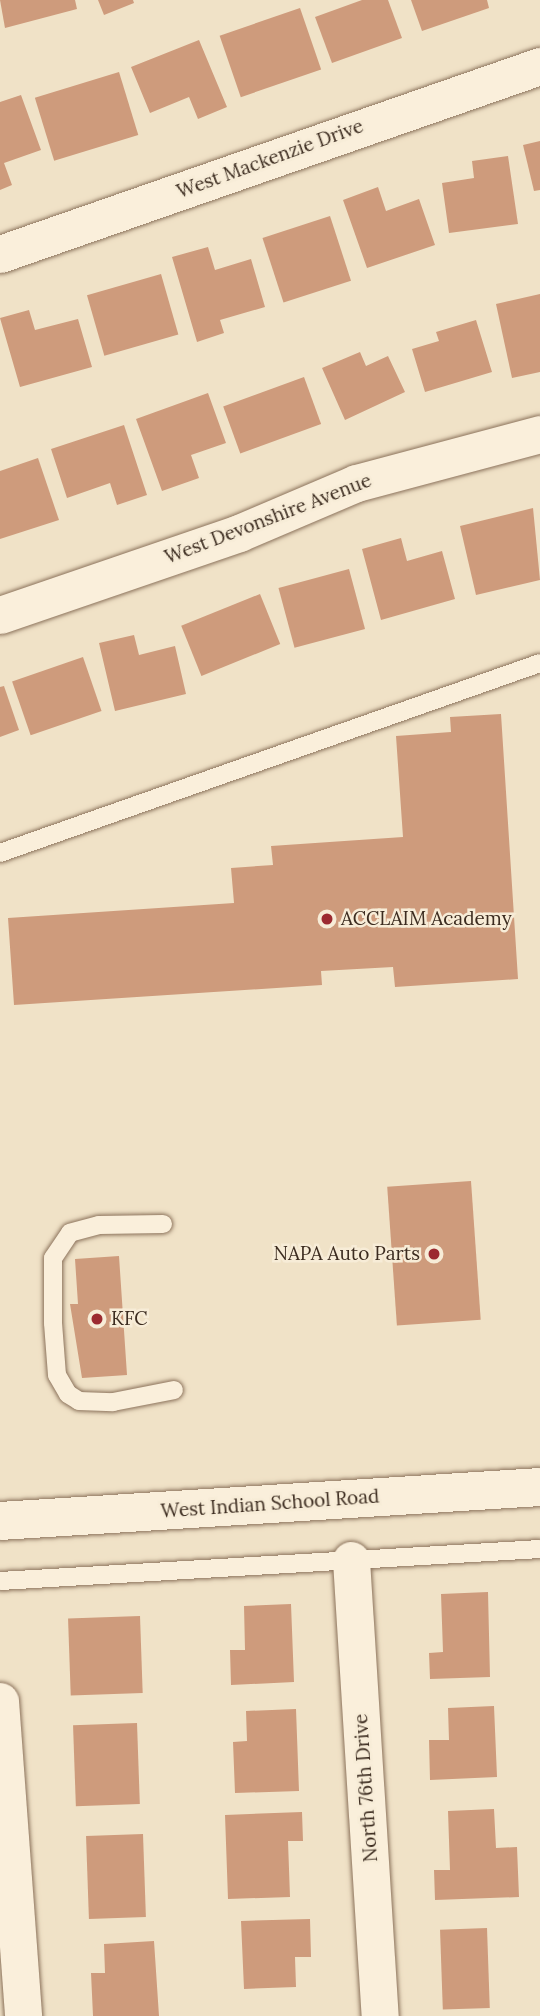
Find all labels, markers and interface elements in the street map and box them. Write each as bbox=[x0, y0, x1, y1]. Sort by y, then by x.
street label: West Mackenzie Drive bbox=[174, 115, 366, 203]
street label: West Devonshire Avenue bbox=[161, 469, 375, 569]
place label: ACCLAIM Academy bbox=[341, 908, 512, 930]
marker: ACCLAIM Academy bbox=[319, 911, 335, 927]
place label: NAPA Auto Parts bbox=[273, 1243, 420, 1265]
marker: NAPA Auto Parts bbox=[426, 1246, 442, 1262]
place label: KFC bbox=[111, 1308, 148, 1330]
marker: KFC bbox=[89, 1311, 105, 1327]
street label: West Indian School Road bbox=[160, 1485, 380, 1523]
street label: North 76th Drive bbox=[349, 1713, 383, 1863]

